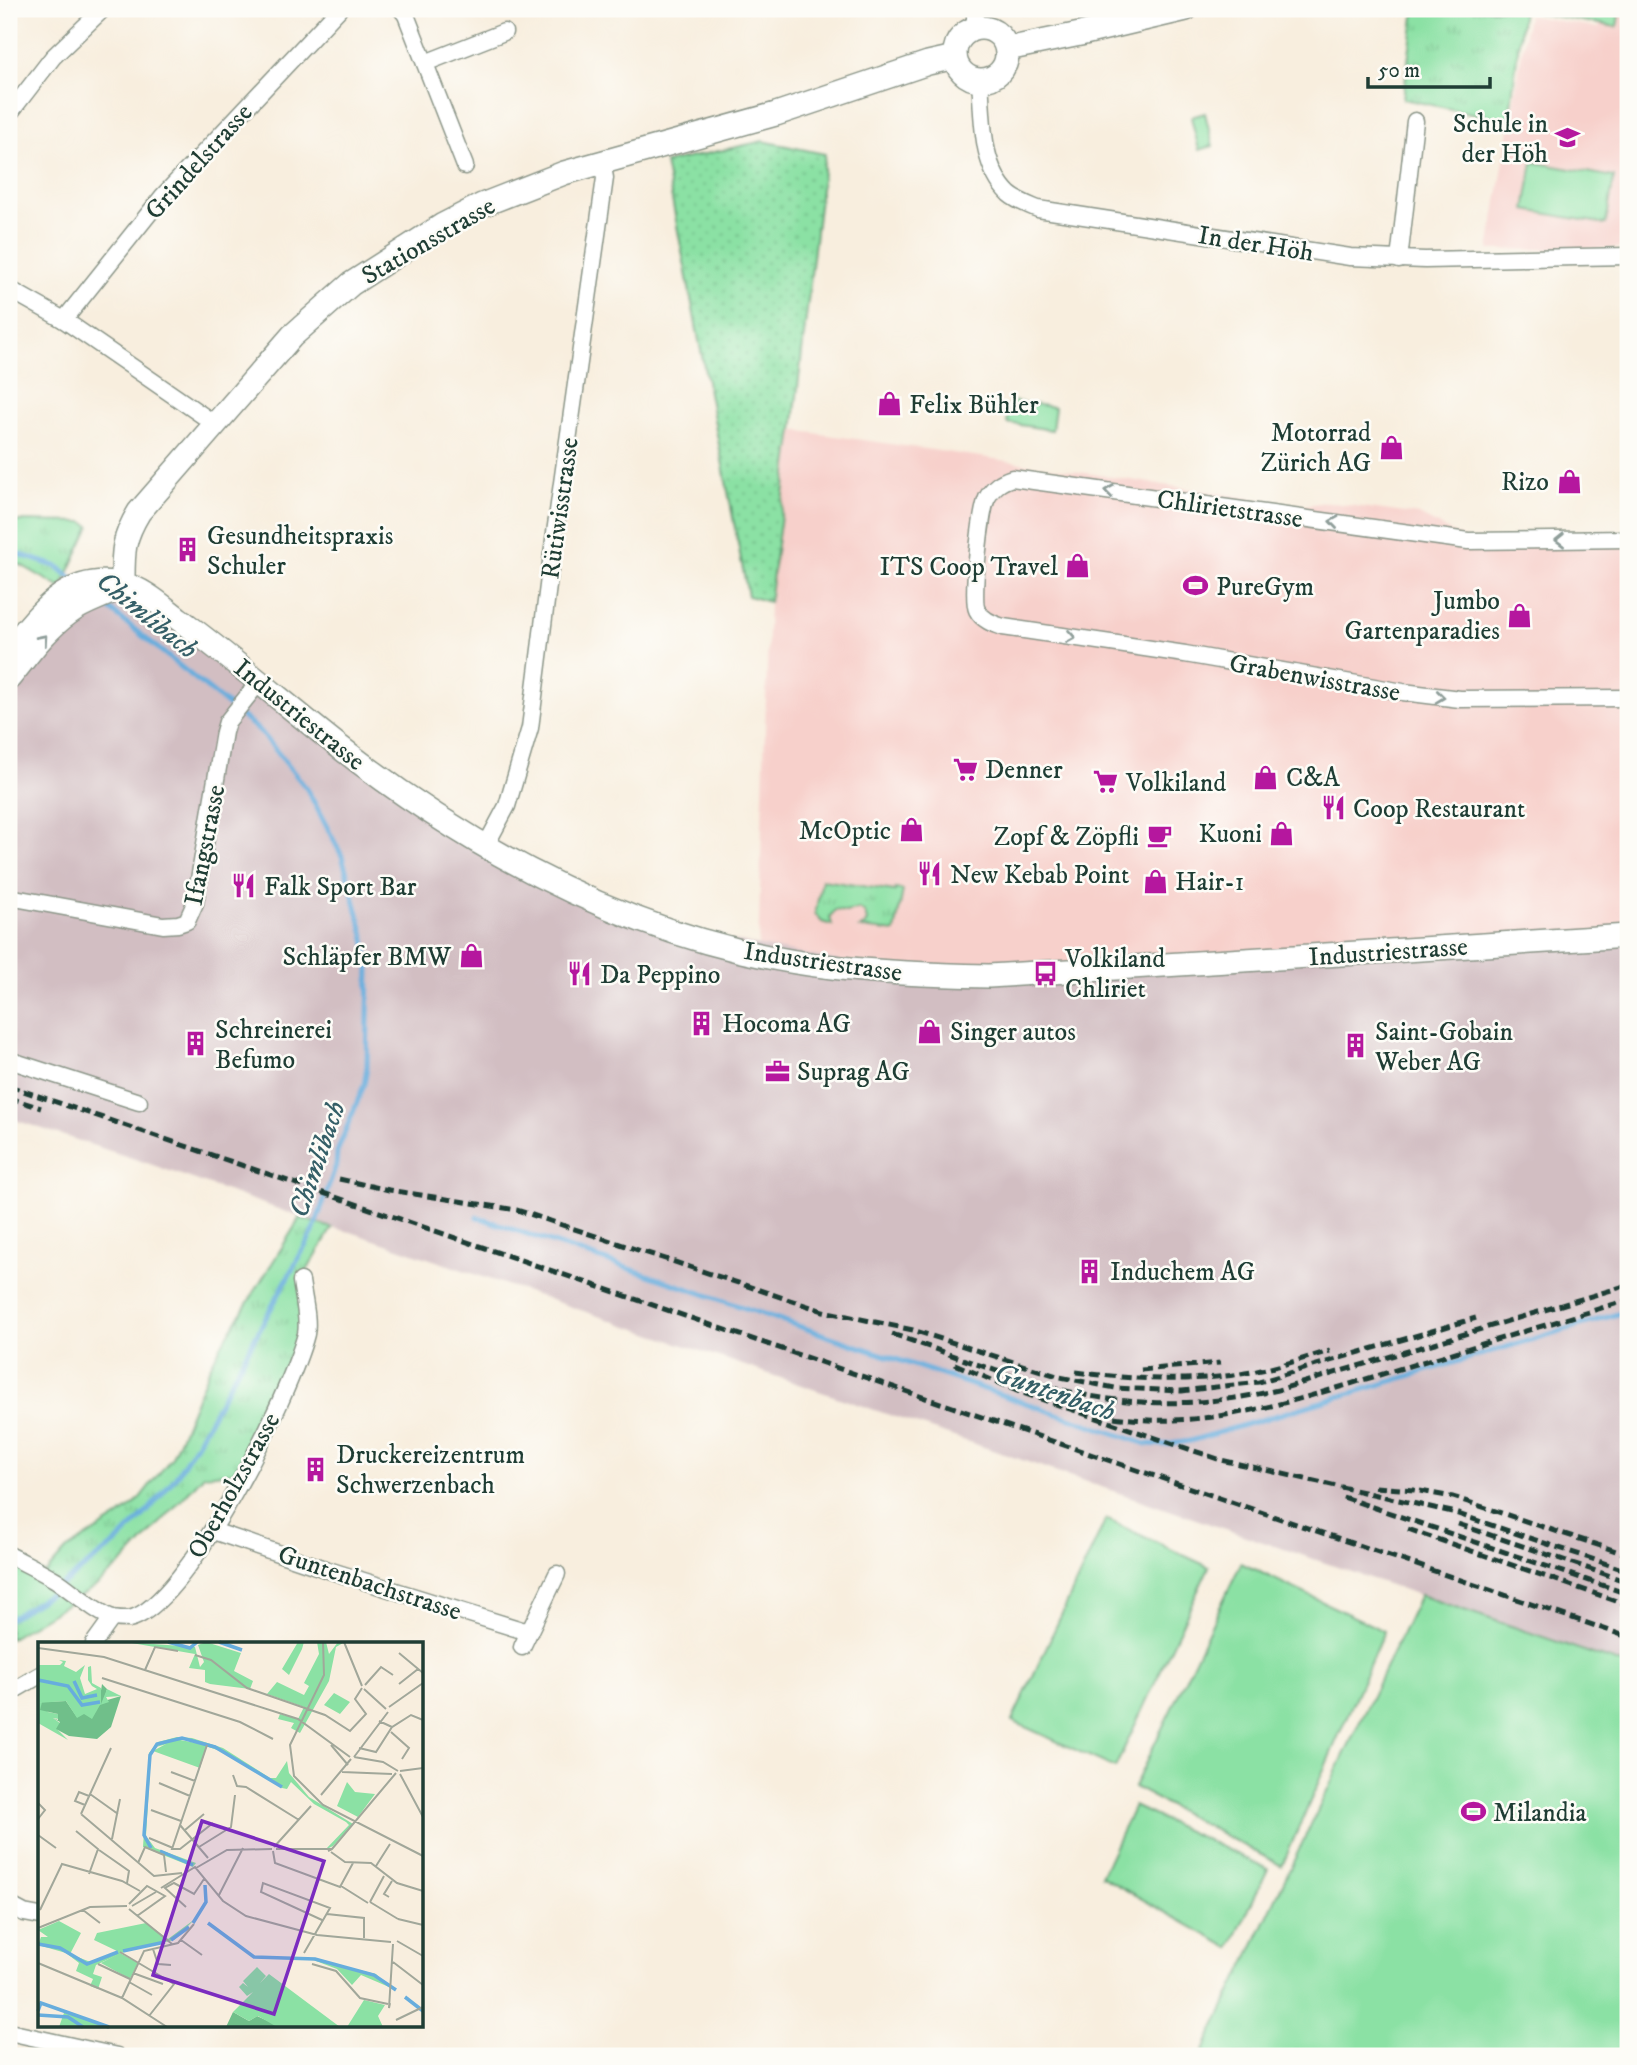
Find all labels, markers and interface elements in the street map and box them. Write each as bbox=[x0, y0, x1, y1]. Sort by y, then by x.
scale bar bbox=[1368, 46, 1490, 90]
text: 50 m bbox=[1378, 58, 1420, 84]
street label: Grindelstrasse bbox=[138, 97, 260, 227]
place label: Schule in der Höh bbox=[1453, 108, 1548, 171]
school or university icon: Schule in der Höh bbox=[1554, 124, 1582, 152]
street label: Stationsstrasse bbox=[356, 190, 501, 293]
street label: In der Höh bbox=[1196, 219, 1316, 270]
place label: Felix Bühler bbox=[909, 389, 1039, 422]
shop icon: Felix Bühler bbox=[875, 390, 903, 418]
place label: Motorrad Zürich AG bbox=[1260, 417, 1371, 480]
shop icon: Motorrad Zürich AG bbox=[1377, 433, 1405, 461]
street label: Rütiwisstrasse bbox=[534, 435, 587, 581]
place label: Rizo bbox=[1501, 466, 1549, 499]
shop icon: Rizo bbox=[1555, 467, 1583, 495]
one-way arrow bbox=[1103, 483, 1114, 498]
street label: Chlirietstrasse bbox=[1155, 483, 1305, 536]
one-way arrow bbox=[1328, 515, 1340, 530]
place label: Gesundheitspraxis Schuler bbox=[207, 520, 393, 583]
one-way arrow bbox=[1554, 532, 1565, 548]
building icon: Gesundheitspraxis Schuler bbox=[173, 536, 201, 564]
place label: ITS Coop Travel bbox=[880, 551, 1058, 584]
shop icon: ITS Coop Travel bbox=[1064, 552, 1092, 580]
water label: Chimlibach bbox=[89, 564, 205, 667]
place label: PureGym bbox=[1216, 571, 1314, 604]
sports icon: PureGym bbox=[1182, 572, 1210, 600]
place label: Jumbo Gartenparadies bbox=[1344, 585, 1500, 648]
shop icon: Jumbo Gartenparadies bbox=[1506, 601, 1534, 629]
one-way arrow bbox=[1065, 629, 1077, 644]
one-way arrow bbox=[35, 634, 47, 647]
street label: Grabenwisstrasse bbox=[1227, 647, 1403, 710]
street label: Industriestrasse bbox=[227, 652, 372, 778]
one-way arrow bbox=[1435, 689, 1446, 704]
place label: Denner bbox=[985, 754, 1063, 787]
supermarket icon: Denner bbox=[951, 755, 979, 783]
place label: C&A bbox=[1286, 762, 1340, 795]
shop icon: C&A bbox=[1252, 763, 1280, 791]
place label: Volkiland bbox=[1125, 767, 1226, 800]
supermarket icon: Volkiland bbox=[1092, 768, 1120, 796]
street label: Ifangstrasse bbox=[178, 782, 233, 908]
place label: Coop Restaurant bbox=[1353, 793, 1525, 826]
restaurant icon: Coop Restaurant bbox=[1319, 794, 1347, 822]
place label: McOptic bbox=[799, 815, 891, 848]
shop icon: McOptic bbox=[897, 816, 925, 844]
place label: Kuoni bbox=[1198, 818, 1262, 851]
shop icon: Kuoni bbox=[1268, 819, 1296, 847]
place label: Zopf & Zöpfli bbox=[993, 821, 1139, 854]
cafe icon: Zopf & Zöpfli bbox=[1145, 822, 1173, 850]
place label: New Kebab Point bbox=[950, 859, 1129, 892]
restaurant icon: New Kebab Point bbox=[916, 860, 944, 888]
place label: Hair-1 bbox=[1175, 866, 1244, 899]
shop icon: Hair-1 bbox=[1141, 867, 1169, 895]
place label: Falk Sport Bar bbox=[264, 871, 417, 904]
restaurant icon: Falk Sport Bar bbox=[230, 872, 258, 900]
street label: Industriestrasse bbox=[1307, 930, 1469, 975]
street label: Industriestrasse bbox=[741, 935, 904, 990]
place label: Schläpfer BMW bbox=[283, 941, 452, 974]
shop icon: Schläpfer BMW bbox=[457, 942, 485, 970]
place label: Volkiland Chliriet bbox=[1064, 943, 1165, 1006]
place label: Da Peppino bbox=[600, 959, 720, 992]
bus stop icon: Volkiland Chliriet bbox=[1031, 959, 1059, 987]
restaurant icon: Da Peppino bbox=[566, 960, 594, 988]
place label: Hocoma AG bbox=[722, 1008, 851, 1041]
building icon: Hocoma AG bbox=[688, 1009, 716, 1037]
place label: Schreinerei Befumo bbox=[215, 1014, 332, 1077]
place label: Singer autos bbox=[950, 1016, 1076, 1049]
place label: Saint-Gobain Weber AG bbox=[1374, 1016, 1513, 1079]
shop icon: Singer autos bbox=[916, 1017, 944, 1045]
building icon: Schreinerei Befumo bbox=[181, 1030, 209, 1058]
building icon: Saint-Gobain Weber AG bbox=[1341, 1032, 1369, 1060]
place label: Suprag AG bbox=[797, 1056, 910, 1089]
office icon: Suprag AG bbox=[763, 1057, 791, 1085]
water label: Chimlibach bbox=[281, 1097, 354, 1222]
place label: Induchem AG bbox=[1110, 1256, 1255, 1289]
building icon: Induchem AG bbox=[1076, 1257, 1104, 1285]
water label: Guntenbach bbox=[989, 1355, 1120, 1429]
street label: Oberholzstrasse bbox=[181, 1407, 288, 1565]
place label: Druckereizentrum Schwerzenbach bbox=[336, 1439, 525, 1502]
building icon: Druckereizentrum Schwerzenbach bbox=[302, 1455, 330, 1483]
street label: Guntenbachstrasse bbox=[274, 1538, 465, 1629]
inset map bbox=[38, 1642, 424, 2026]
place label: Milandia bbox=[1493, 1797, 1587, 1830]
sports icon: Milandia bbox=[1459, 1798, 1487, 1826]

